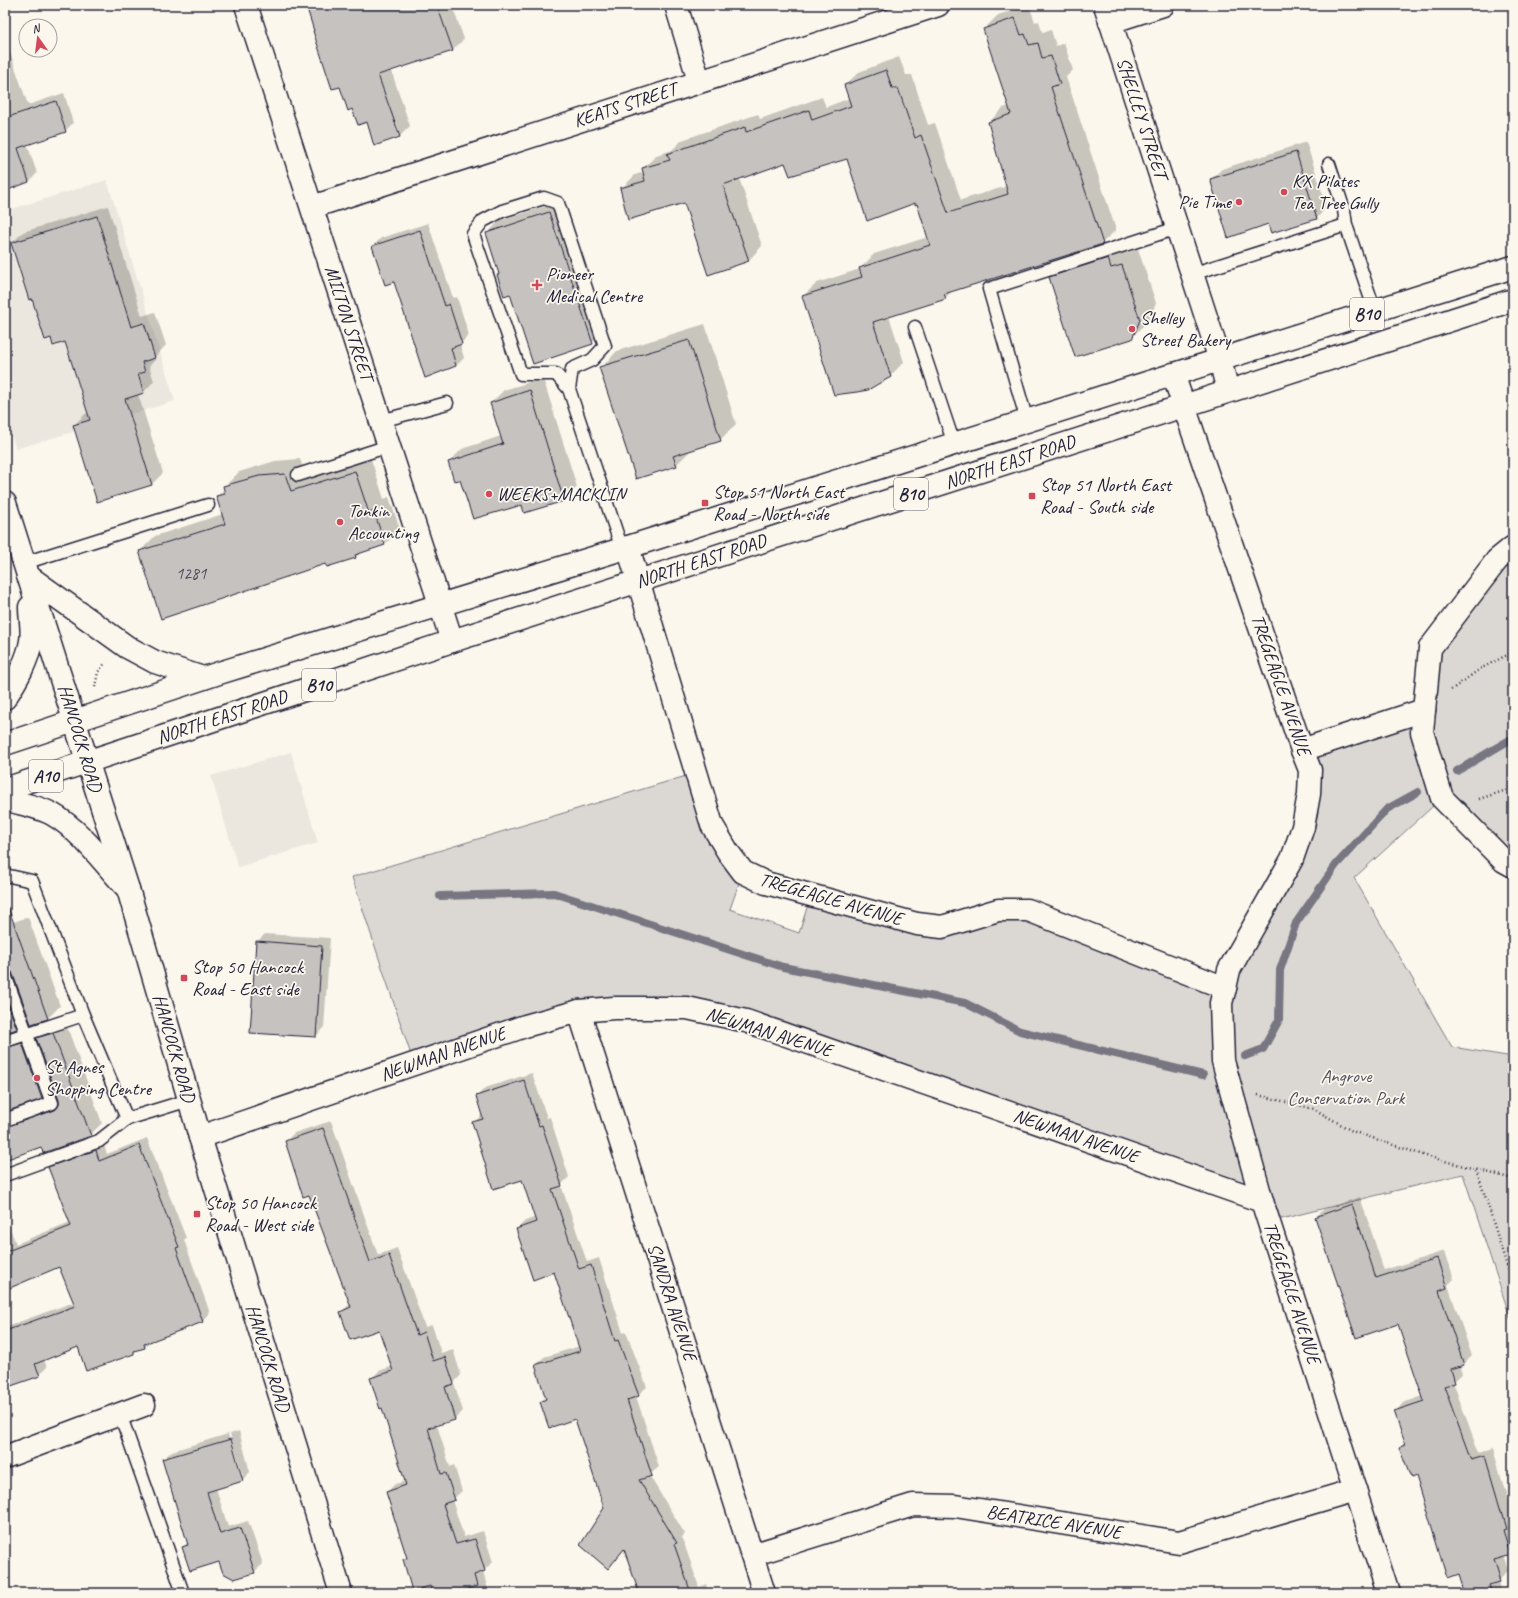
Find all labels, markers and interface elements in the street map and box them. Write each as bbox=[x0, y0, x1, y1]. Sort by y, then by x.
north arrow bbox=[18, 18, 58, 58]
text: N bbox=[31, 20, 43, 36]
street label: SHELLEY STREET bbox=[1111, 54, 1174, 187]
street label: KEATS STREET bbox=[570, 76, 684, 133]
place label: KX Pilates Tea Tree Gully bbox=[1292, 169, 1380, 215]
marker: KX Pilates Tea Tree Gully bbox=[1279, 187, 1289, 197]
place label: Pie Time bbox=[1179, 190, 1233, 214]
marker: Pie Time bbox=[1234, 197, 1244, 207]
place label: Pioneer Medical Centre bbox=[546, 262, 644, 308]
street label: MILTON STREET bbox=[319, 263, 380, 388]
marker: Pioneer Medical Centre bbox=[531, 279, 543, 291]
road number: B10 bbox=[1350, 298, 1384, 330]
place label: Shelley Street Bakery bbox=[1140, 306, 1232, 352]
marker: Shelley Street Bakery bbox=[1127, 324, 1137, 334]
street label: NORTH EAST ROAD bbox=[942, 429, 1080, 494]
place label: Stop 51 North East Road - South side bbox=[1040, 473, 1173, 519]
road number: B10 bbox=[894, 478, 928, 510]
place label: Stop 51 North East Road - North side bbox=[713, 480, 846, 526]
place label: WEEKS+MACKLIN bbox=[497, 482, 629, 506]
marker: WEEKS+MACKLIN bbox=[484, 489, 494, 499]
marker: Stop 51 North East Road - South side bbox=[1027, 491, 1037, 501]
marker: Stop 51 North East Road - North side bbox=[700, 498, 710, 508]
place label: Tonkin Accounting bbox=[348, 499, 420, 545]
marker: Tonkin Accounting bbox=[335, 517, 345, 527]
street label: NORTH EAST ROAD bbox=[633, 528, 771, 593]
house number: 1281 bbox=[176, 563, 208, 584]
street label: TREGEAGLE AVENUE bbox=[1246, 611, 1317, 761]
road number: B10 bbox=[302, 669, 336, 701]
street label: HANCOCK ROAD bbox=[52, 681, 108, 797]
street label: NORTH EAST ROAD bbox=[154, 684, 292, 749]
road number: A10 bbox=[29, 760, 63, 792]
street label: TREGEAGLE AVENUE bbox=[757, 867, 908, 932]
place label: Stop 50 Hancock Road - East side bbox=[192, 955, 305, 1001]
marker: Stop 50 Hancock Road - East side bbox=[179, 973, 189, 983]
street label: HANCOCK ROAD bbox=[147, 991, 201, 1107]
street label: NEWMAN AVENUE bbox=[703, 1001, 838, 1063]
street label: NEWMAN AVENUE bbox=[377, 1021, 511, 1087]
place label: St Agnes Shopping Centre bbox=[45, 1055, 153, 1101]
park label: Angrove Conservation Park bbox=[1287, 1064, 1406, 1110]
marker: St Agnes Shopping Centre bbox=[32, 1073, 42, 1083]
street label: NEWMAN AVENUE bbox=[1010, 1103, 1144, 1169]
place label: Stop 50 Hancock Road - West side bbox=[205, 1191, 318, 1237]
marker: Stop 50 Hancock Road - West side bbox=[192, 1209, 202, 1219]
street label: TREGEAGLE AVENUE bbox=[1258, 1219, 1327, 1369]
street label: SANDRA AVENUE bbox=[642, 1240, 703, 1366]
street label: HANCOCK ROAD bbox=[240, 1301, 296, 1417]
street label: BEATRICE AVENUE bbox=[985, 1499, 1126, 1545]

